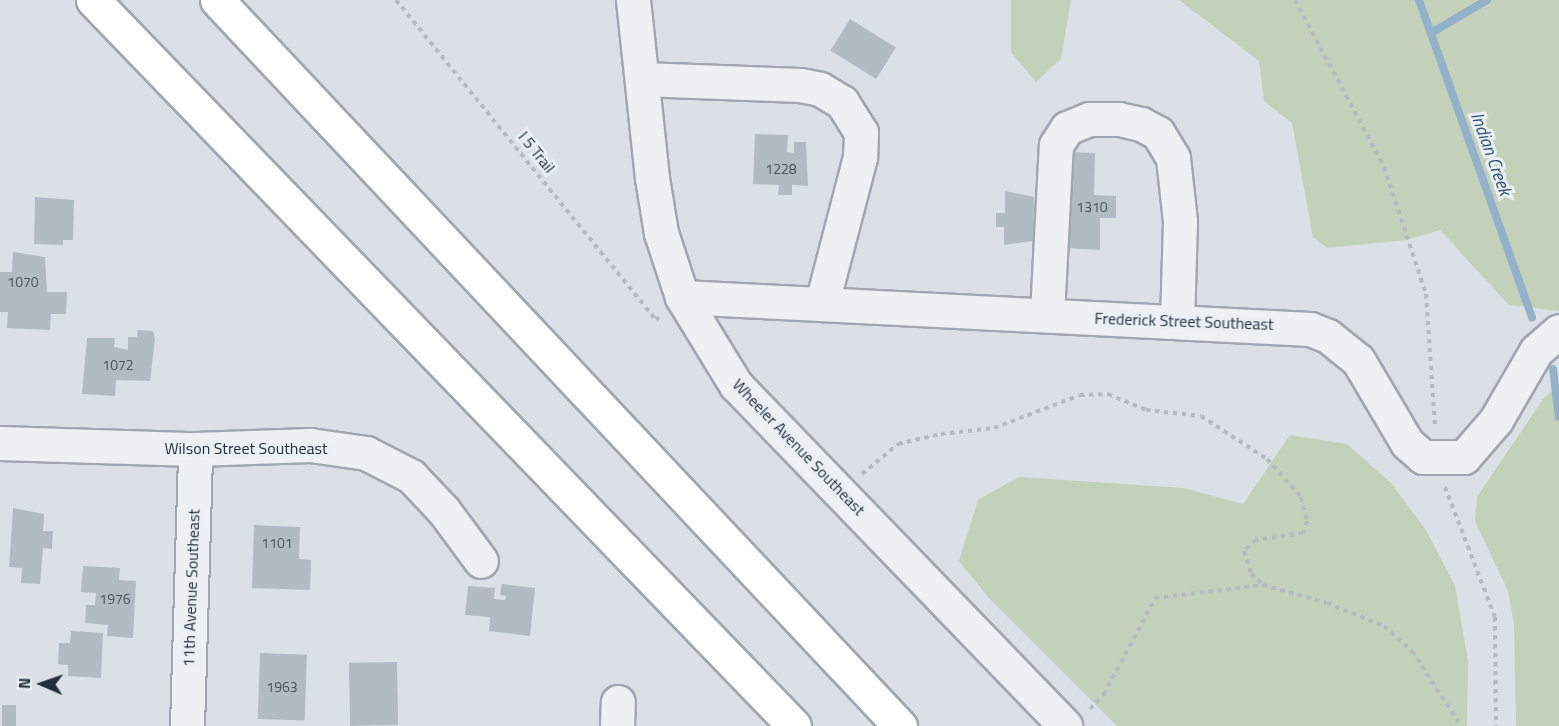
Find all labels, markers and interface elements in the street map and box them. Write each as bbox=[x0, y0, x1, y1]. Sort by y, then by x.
water label: Indian Creek bbox=[1466, 109, 1516, 199]
street label: I 5 Trail bbox=[515, 127, 559, 177]
house number: 1228 bbox=[765, 161, 797, 177]
house number: 1310 bbox=[1076, 199, 1108, 215]
house number: 1070 bbox=[7, 274, 39, 290]
street label: Frederick Street Southeast bbox=[1094, 308, 1274, 334]
house number: 1072 bbox=[102, 357, 134, 373]
street label: Wheeler Avenue Southeast bbox=[729, 375, 869, 519]
street label: Wilson Street Southeast bbox=[164, 438, 328, 458]
street label: 11th Avenue Southeast bbox=[179, 509, 203, 667]
house number: 1101 bbox=[261, 535, 293, 551]
house number: 1976 bbox=[99, 591, 131, 607]
north arrow bbox=[12, 654, 72, 714]
text: N bbox=[12, 677, 36, 689]
house number: 1963 bbox=[266, 679, 298, 695]

